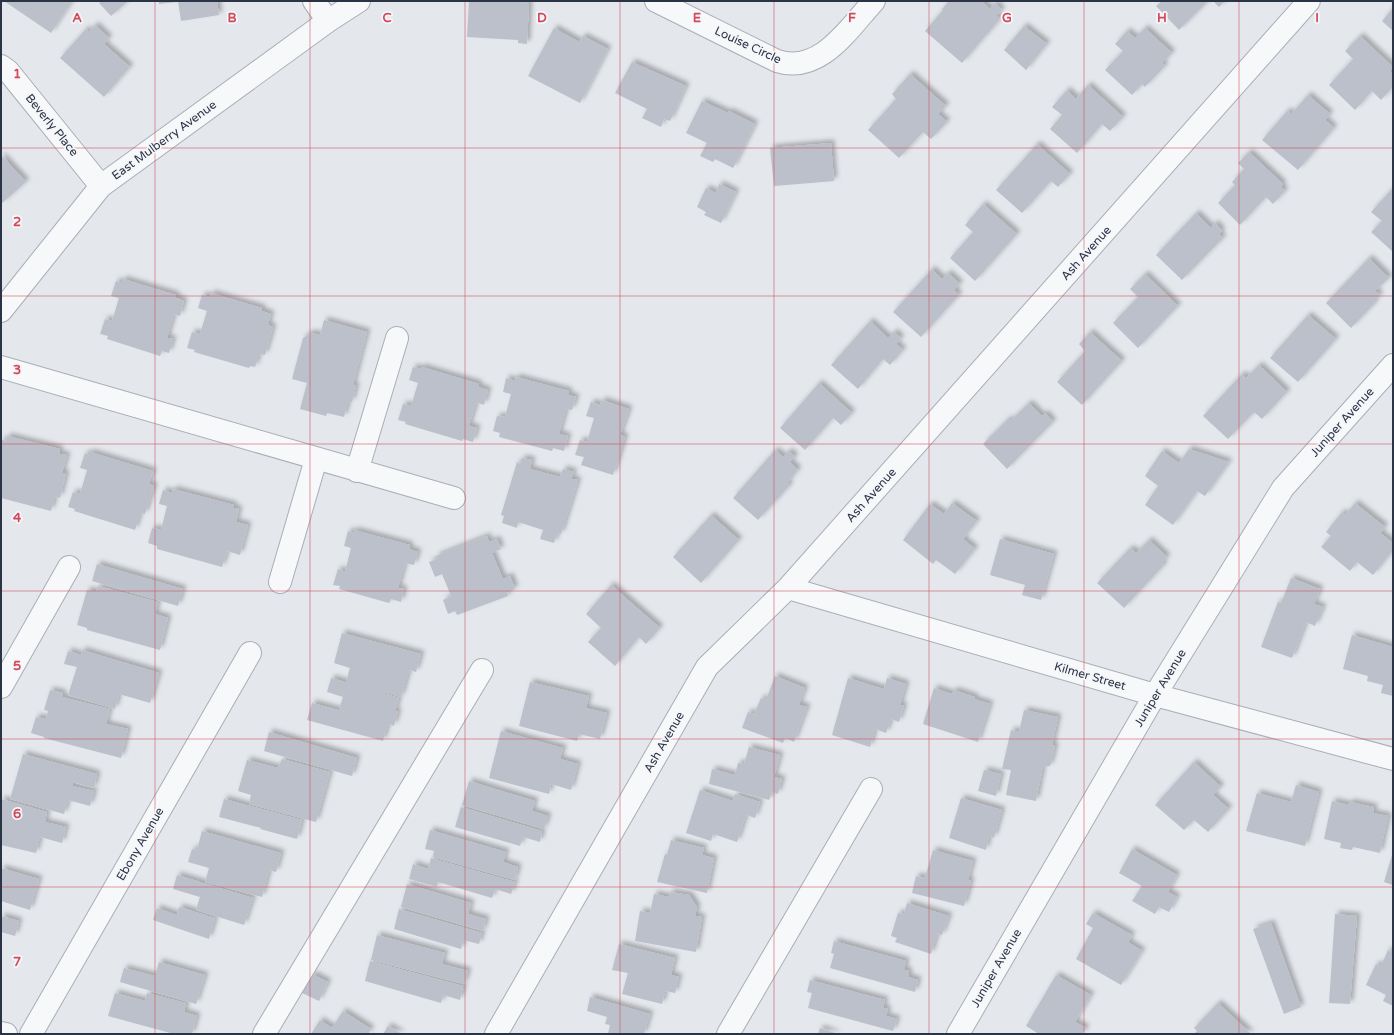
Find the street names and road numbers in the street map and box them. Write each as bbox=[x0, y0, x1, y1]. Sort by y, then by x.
street label: Louise Circle bbox=[712, 23, 784, 67]
street label: Beverly Place bbox=[23, 91, 82, 159]
street label: East Mulberry Avenue bbox=[109, 97, 219, 183]
street label: Ash Avenue bbox=[1058, 223, 1114, 283]
street label: Juniper Avenue bbox=[1307, 384, 1377, 459]
street label: Ash Avenue bbox=[843, 465, 899, 525]
street label: Juniper Avenue bbox=[1131, 646, 1189, 729]
street label: Kilmer Street bbox=[1053, 659, 1128, 693]
street label: Ash Avenue bbox=[641, 709, 687, 775]
street label: Ebony Avenue bbox=[113, 805, 167, 883]
street label: Juniper Avenue bbox=[968, 926, 1024, 1010]

